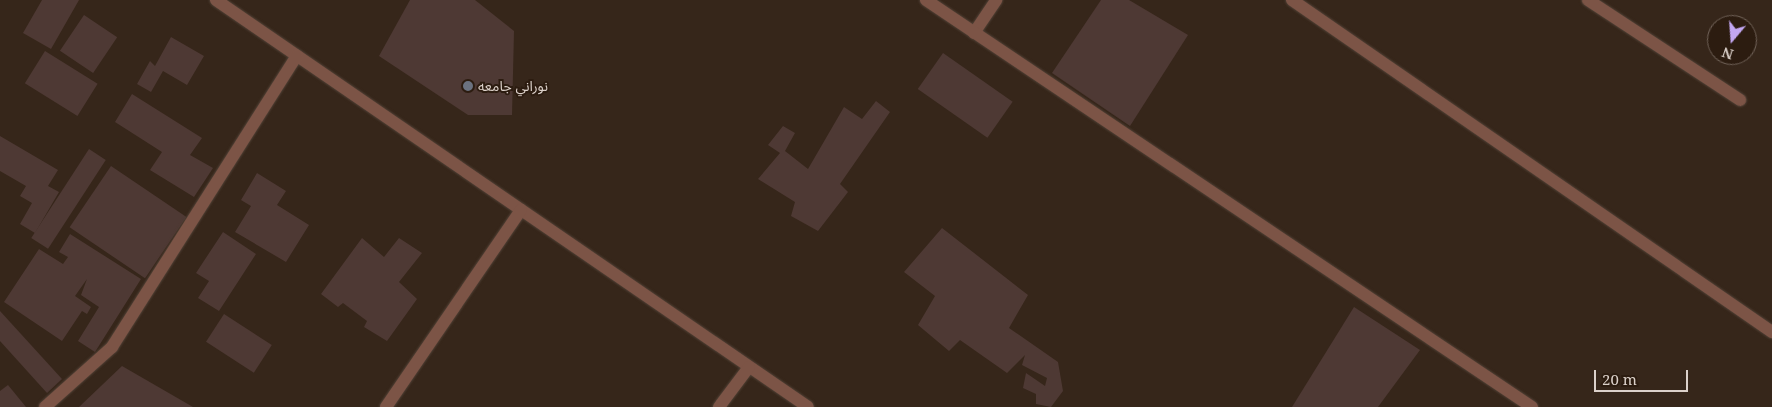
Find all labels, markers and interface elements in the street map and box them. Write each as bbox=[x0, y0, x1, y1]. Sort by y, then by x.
north arrow bbox=[1707, 15, 1757, 65]
text: N bbox=[1719, 43, 1736, 65]
place label: نوراني جامعه bbox=[478, 78, 548, 94]
marker: نوراني جامعه bbox=[462, 80, 474, 92]
scale bar bbox=[1597, 360, 1691, 392]
text: 20 m bbox=[1602, 369, 1637, 389]

